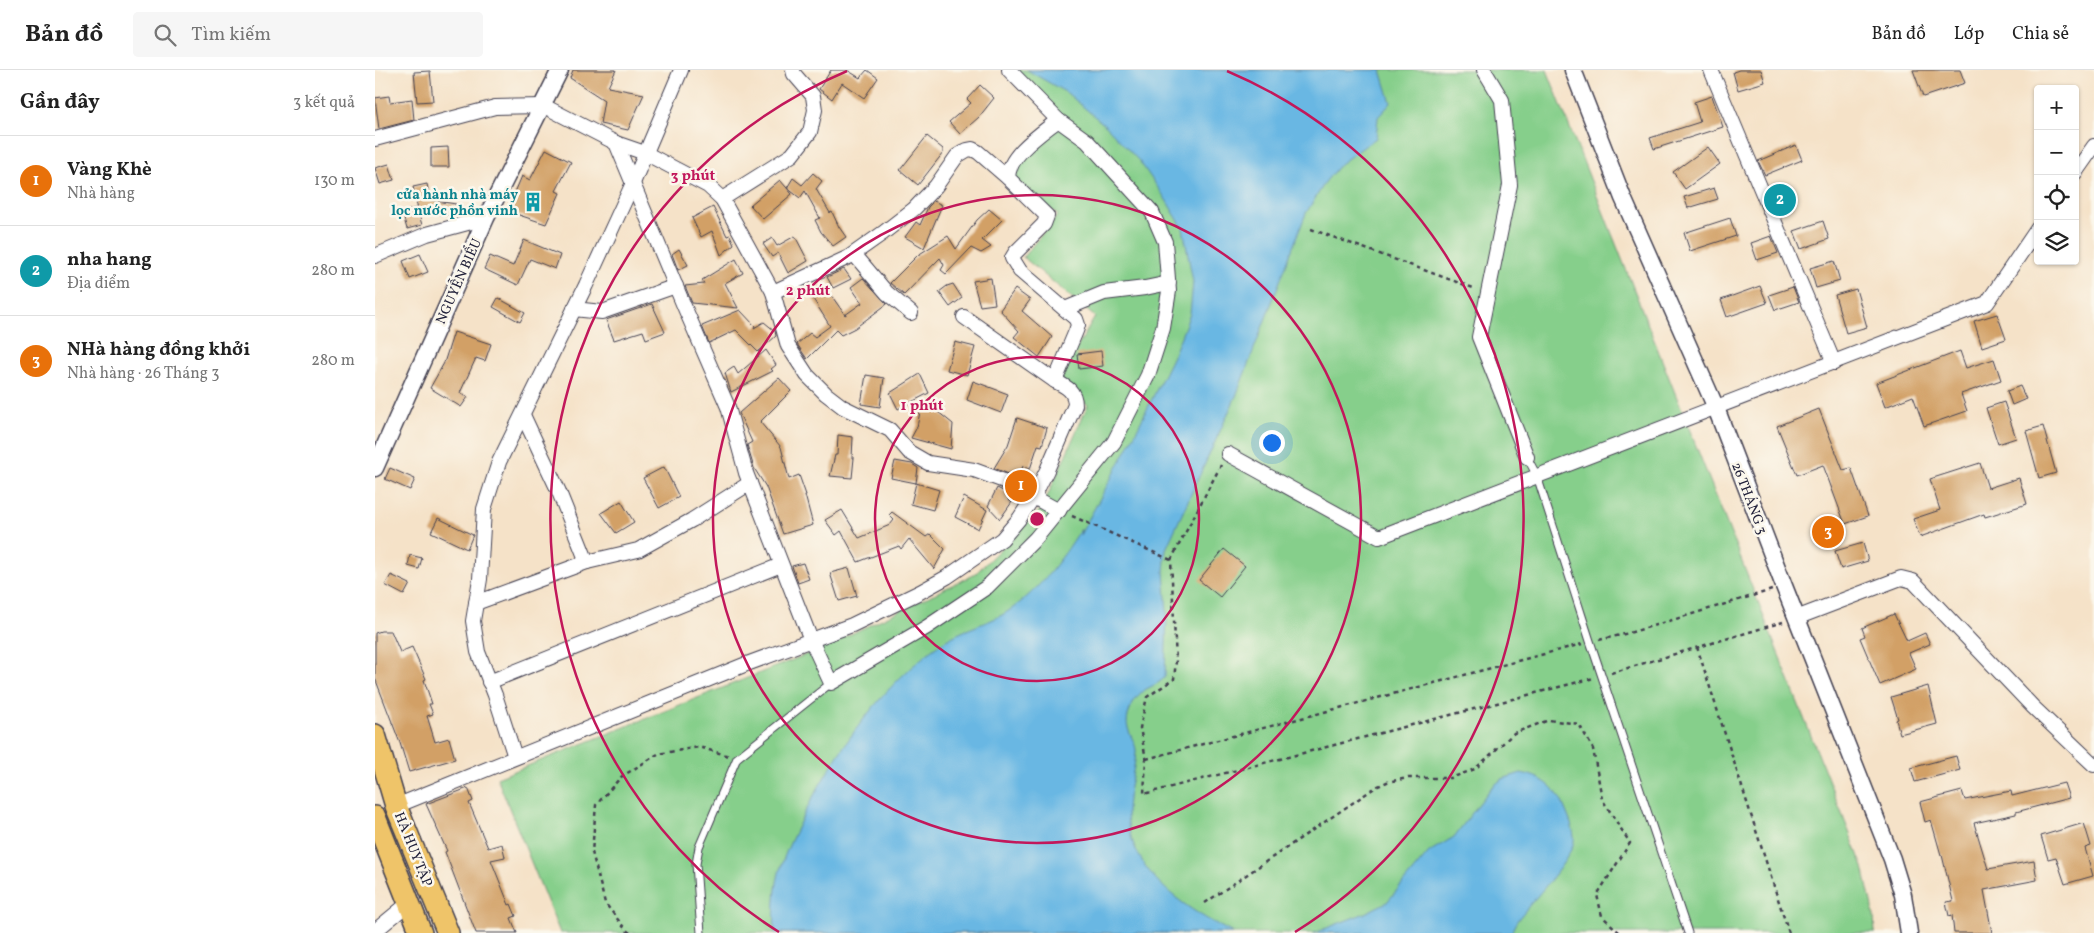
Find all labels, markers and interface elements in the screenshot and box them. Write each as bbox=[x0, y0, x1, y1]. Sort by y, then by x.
search box bbox=[133, 12, 483, 57]
text: Bản đồ bbox=[25, 18, 103, 52]
icon: search bbox=[151, 21, 179, 49]
text: Tìm kiếm bbox=[191, 22, 271, 48]
text: Bản đồ bbox=[1872, 22, 1926, 47]
text: Lớp bbox=[1954, 22, 1984, 47]
text: Chia sẻ bbox=[2012, 22, 2069, 47]
map controls bbox=[2034, 85, 2079, 265]
button: + bbox=[2034, 85, 2079, 130]
text: Gần đây bbox=[20, 88, 100, 117]
text: 3 kết quả bbox=[293, 92, 355, 114]
button: − bbox=[2034, 130, 2079, 175]
text: Vàng Khè bbox=[67, 157, 152, 183]
text: 3 phút bbox=[671, 166, 716, 187]
text: 1 bbox=[33, 170, 39, 192]
text: 130 m bbox=[314, 170, 355, 192]
button: locate bbox=[2034, 175, 2079, 220]
pin: 2 bbox=[1764, 181, 1796, 219]
text: Nhà hàng bbox=[67, 183, 135, 205]
place label: cửa hành nhà máy lọc nước phồn vinh bbox=[391, 186, 518, 221]
building icon: cửa hành nhà máy lọc nước phồn vinh bbox=[522, 191, 544, 213]
button: layers bbox=[2034, 220, 2079, 265]
street label: NGUYỄN BIỂU bbox=[429, 234, 487, 328]
text: nha hang bbox=[67, 247, 152, 273]
text: 2 bbox=[32, 260, 40, 282]
text: 280 m bbox=[311, 260, 355, 282]
text: Địa điểm bbox=[67, 273, 130, 295]
text: 2 phút bbox=[786, 281, 831, 302]
text: NHà hàng đồng khởi bbox=[67, 337, 250, 363]
text: 3 bbox=[32, 350, 40, 372]
text: 280 m bbox=[311, 350, 355, 372]
text: Nhà hàng · 26 Tháng 3 bbox=[67, 363, 219, 385]
text: 1 phút bbox=[901, 396, 944, 417]
your location bbox=[1259, 430, 1285, 456]
street label: 26 THÁNG 3 bbox=[1726, 460, 1771, 537]
pin: 1 bbox=[1005, 467, 1037, 505]
centre of rings bbox=[1028, 510, 1046, 528]
pin: 3 bbox=[1812, 513, 1844, 551]
street label: HÀ HUY TẬP bbox=[389, 809, 437, 890]

